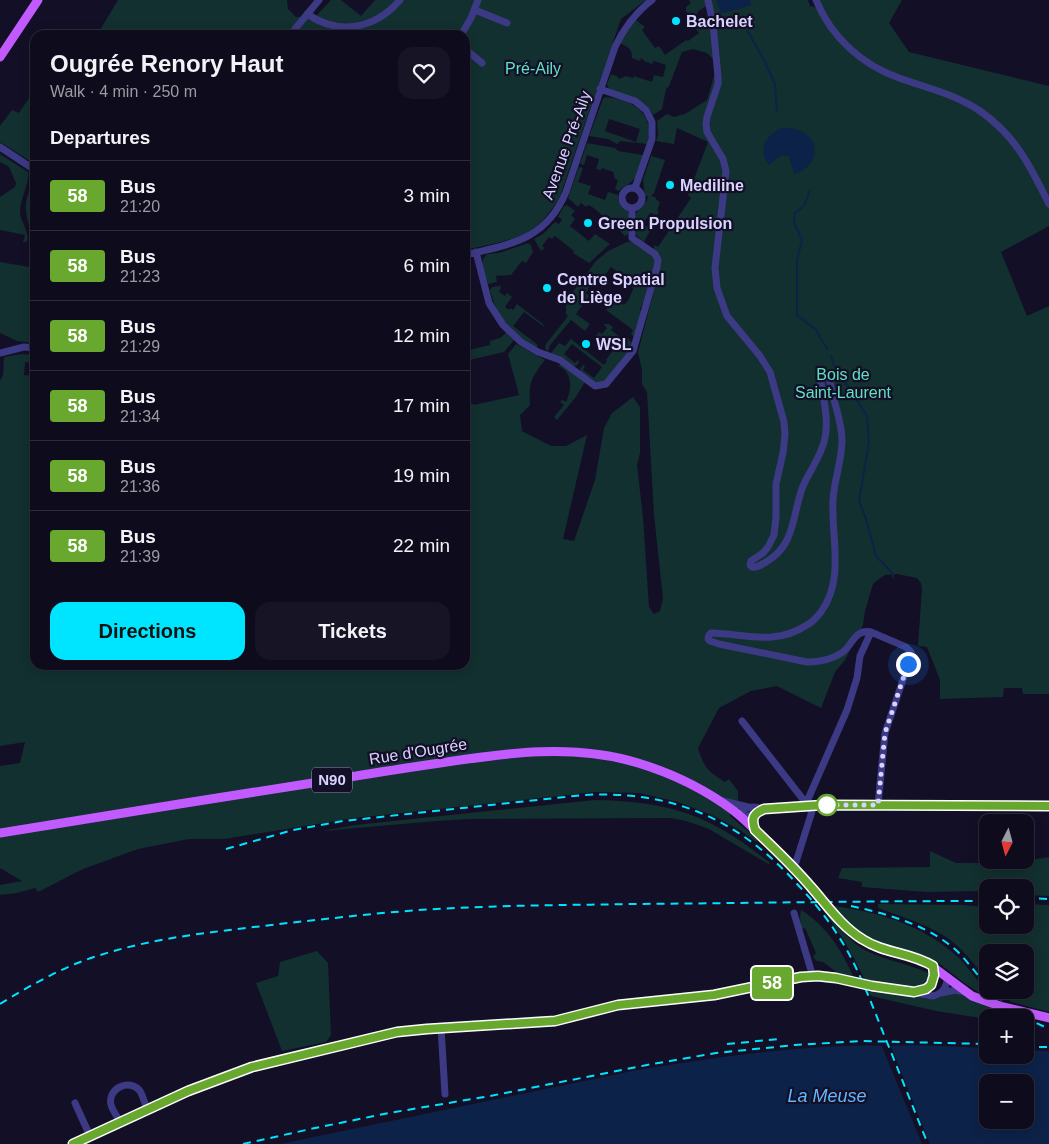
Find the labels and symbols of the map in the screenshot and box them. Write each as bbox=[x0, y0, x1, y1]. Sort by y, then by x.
place label: Bachelet bbox=[686, 13, 753, 30]
marker: Bachelet bbox=[670, 15, 682, 27]
park label: Pré-Aily bbox=[505, 60, 561, 77]
street label: Avenue Pré-Aily bbox=[539, 88, 594, 202]
place label: Mediline bbox=[680, 177, 744, 194]
marker: Mediline bbox=[664, 179, 676, 191]
place label: Green Propulsion bbox=[598, 215, 732, 232]
marker: Green Propulsion bbox=[582, 217, 594, 229]
place label: Centre Spatial de Liège bbox=[557, 271, 665, 306]
marker: Centre Spatial de Liège bbox=[541, 282, 553, 294]
place label: WSL bbox=[596, 336, 632, 353]
marker: WSL bbox=[580, 338, 592, 350]
park label: Bois de Saint-Laurent bbox=[795, 366, 892, 401]
your location bbox=[896, 652, 921, 677]
street label: Rue d'Ougrée bbox=[368, 735, 468, 768]
road number: N90 bbox=[312, 768, 352, 792]
unlabelled marker bbox=[816, 794, 838, 816]
north arrow bbox=[979, 814, 1034, 869]
line badge: 58 bbox=[750, 967, 794, 999]
water label: La Meuse bbox=[787, 1086, 867, 1106]

